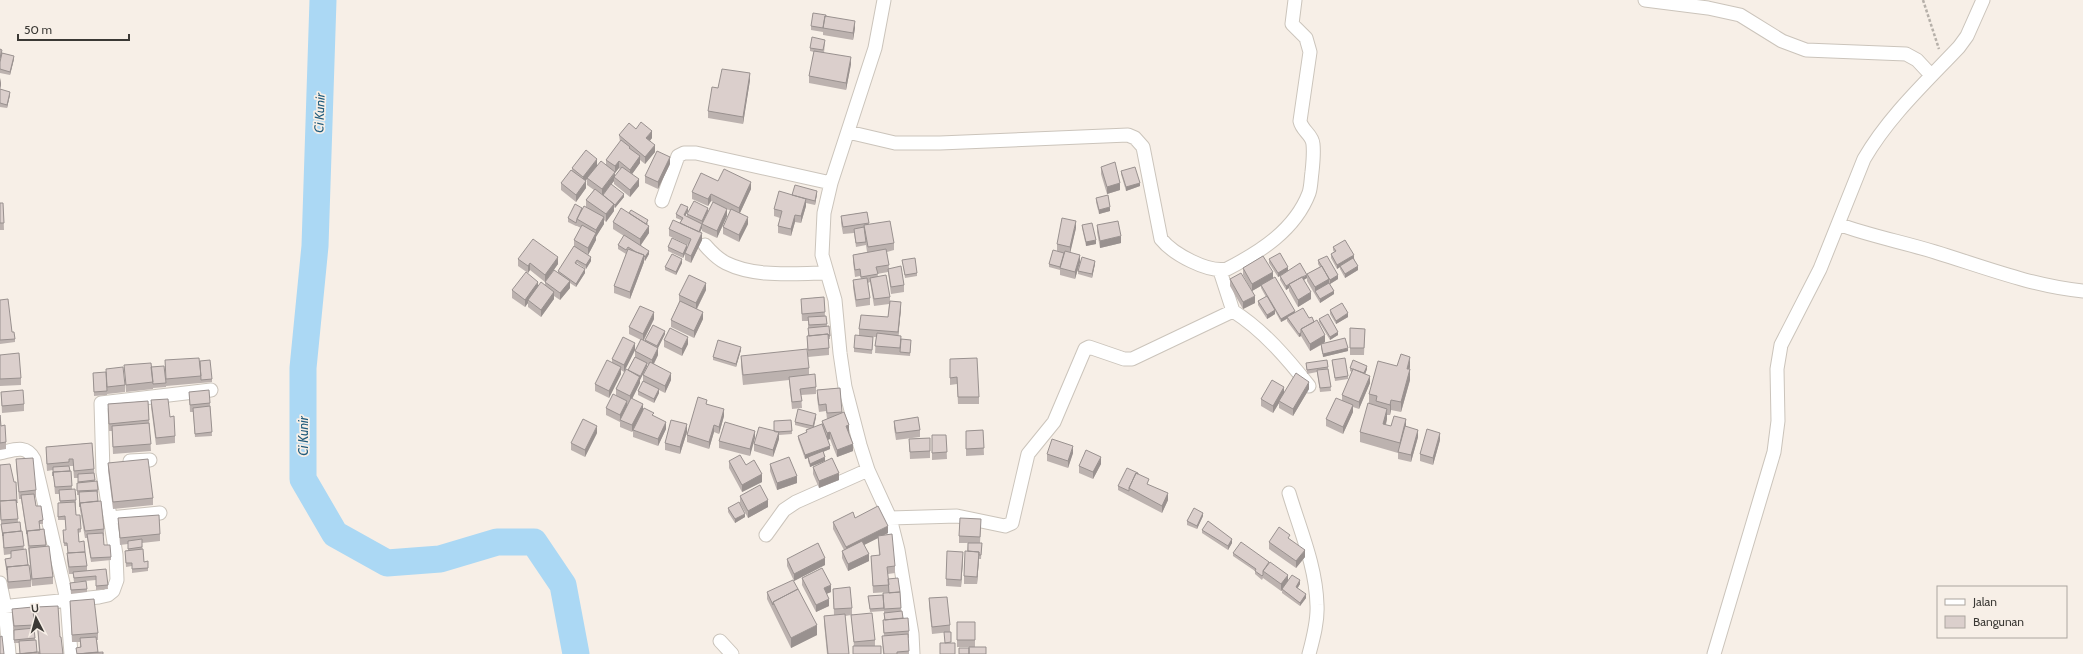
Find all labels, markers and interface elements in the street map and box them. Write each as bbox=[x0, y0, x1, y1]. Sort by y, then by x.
scale bar bbox=[18, 16, 129, 42]
text: 50 m bbox=[24, 22, 52, 37]
water label: Ci Kunir bbox=[310, 92, 328, 133]
water label: Ci Kunir bbox=[295, 415, 311, 456]
legend bbox=[1937, 586, 2067, 638]
text: Jalan bbox=[1972, 594, 1997, 609]
north arrow bbox=[16, 598, 56, 638]
text: U bbox=[30, 601, 40, 615]
text: Bangunan bbox=[1973, 614, 2024, 629]

